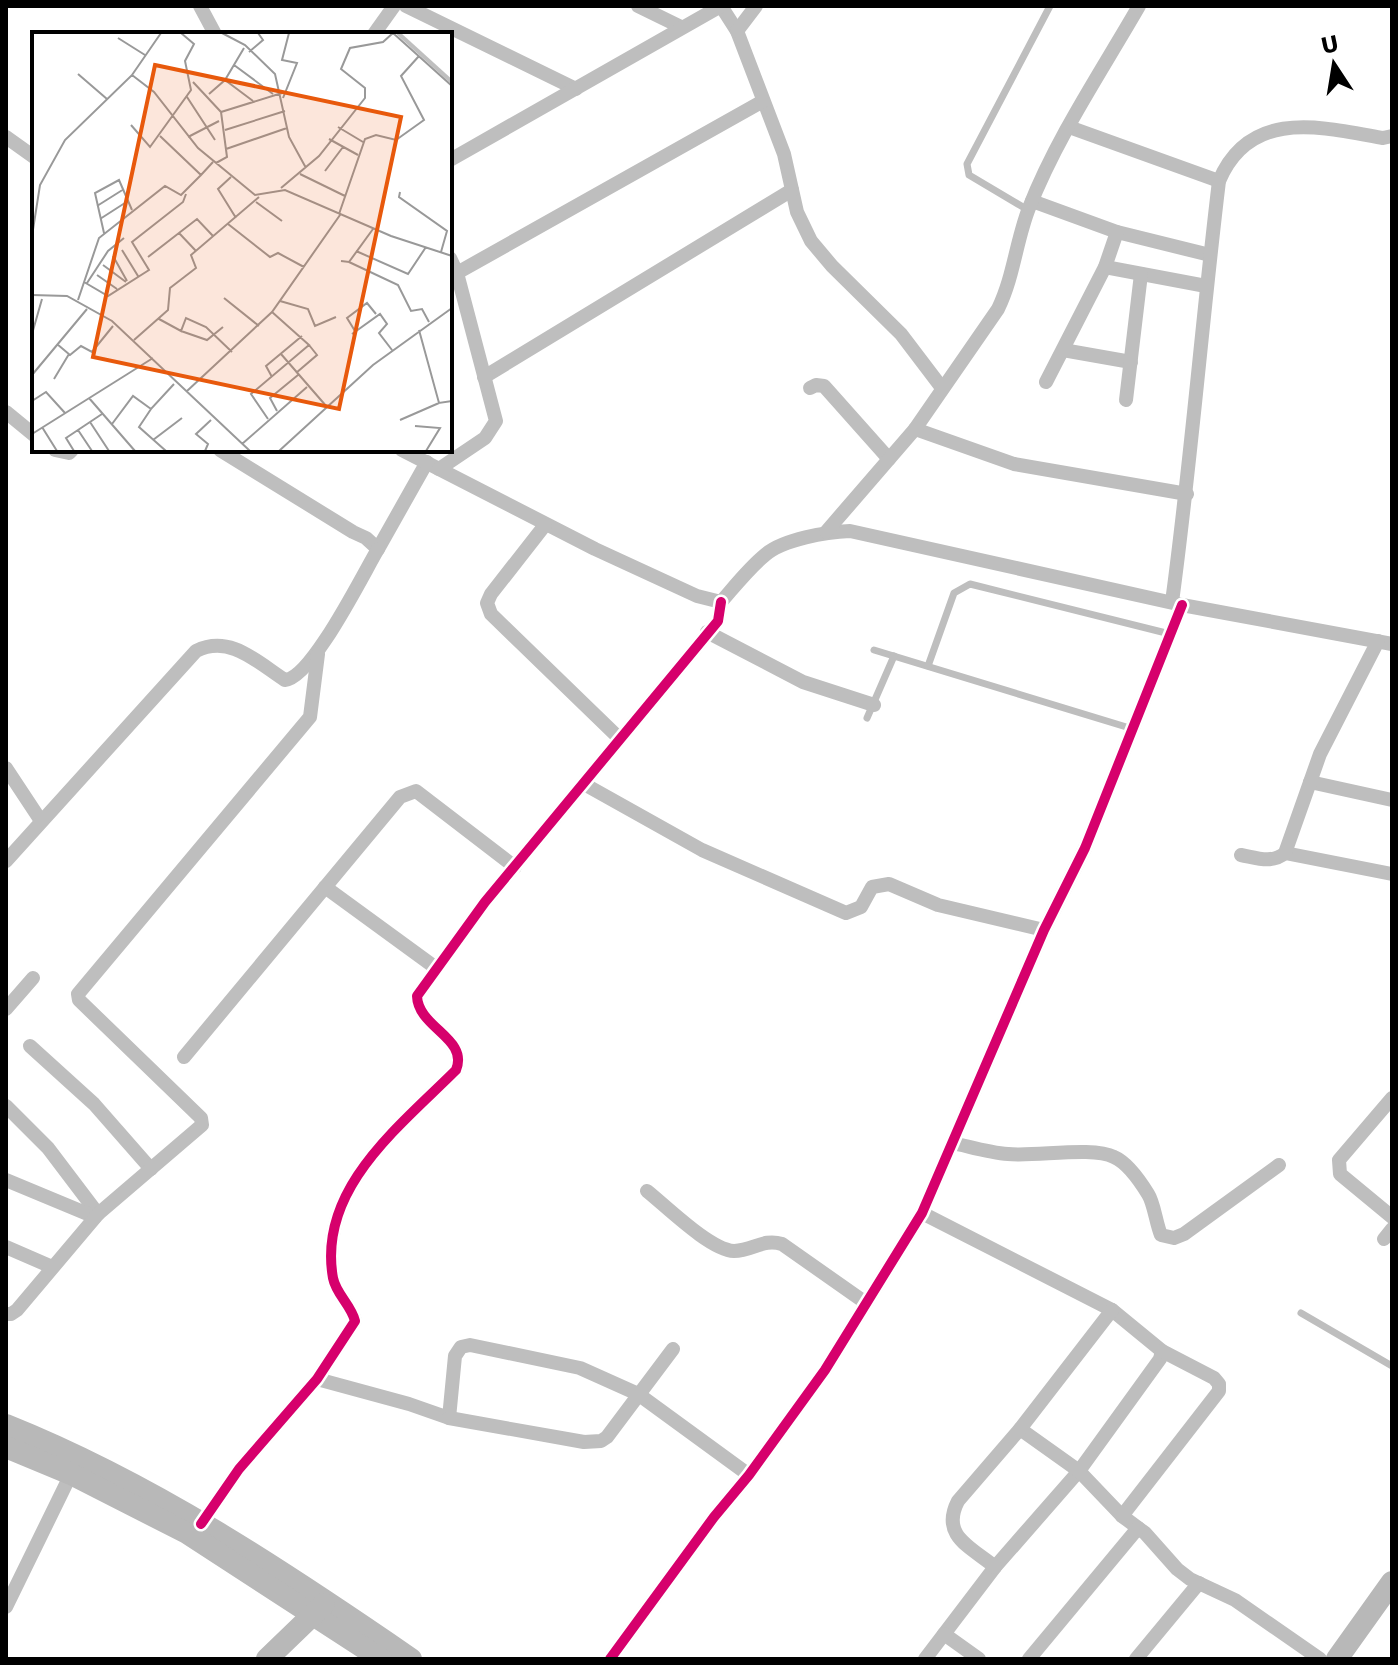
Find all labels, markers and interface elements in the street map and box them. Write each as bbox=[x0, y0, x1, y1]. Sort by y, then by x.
north arrow bbox=[1294, 24, 1374, 104]
text: U bbox=[1319, 31, 1341, 59]
inset map bbox=[32, 32, 452, 452]

